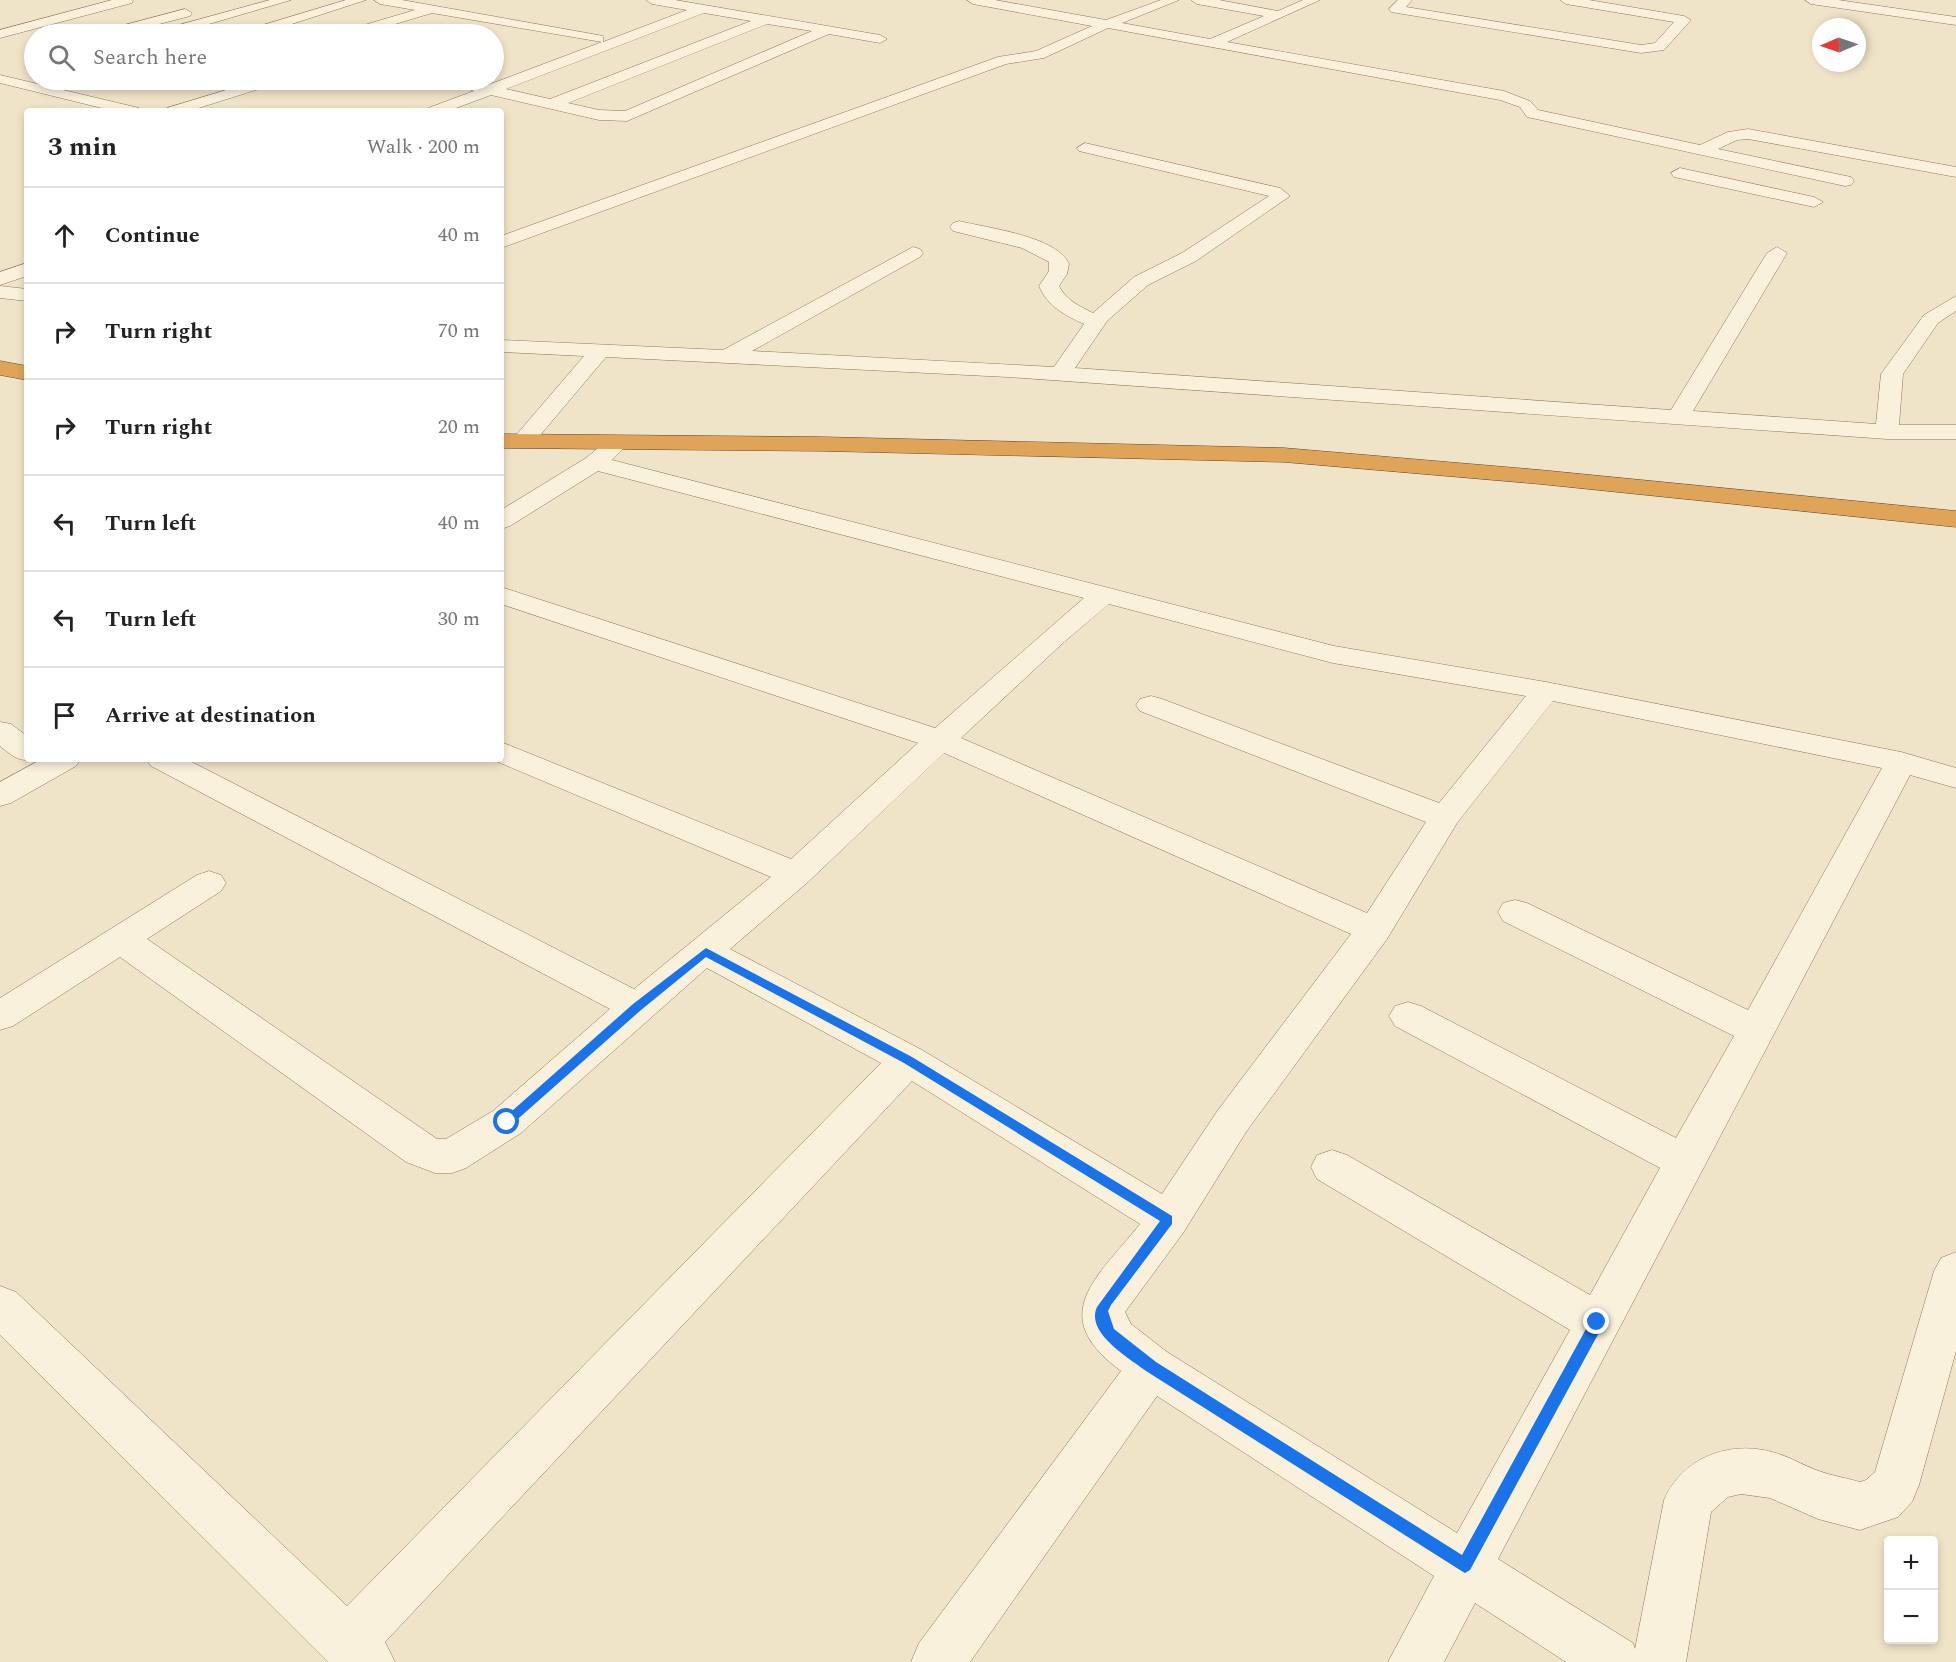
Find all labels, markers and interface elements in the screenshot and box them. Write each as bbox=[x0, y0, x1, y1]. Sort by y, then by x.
north arrow bbox=[1812, 18, 1866, 72]
search box bbox=[24, 24, 504, 90]
icon: search bbox=[45, 41, 78, 74]
text: Search here bbox=[93, 41, 207, 74]
text: 3 min bbox=[48, 127, 117, 167]
text: Walk · 200 m bbox=[367, 132, 480, 162]
icon: ahead bbox=[48, 219, 81, 252]
text: Continue bbox=[105, 219, 200, 252]
text: 40 m bbox=[438, 220, 480, 250]
icon: right bbox=[48, 315, 81, 348]
text: Turn right bbox=[105, 315, 212, 348]
text: 70 m bbox=[438, 316, 480, 346]
icon: right bbox=[48, 411, 81, 444]
text: Turn right bbox=[105, 411, 212, 444]
text: 20 m bbox=[438, 412, 480, 442]
icon: left bbox=[48, 507, 81, 540]
text: Turn left bbox=[105, 507, 197, 540]
text: 40 m bbox=[438, 508, 480, 538]
icon: left bbox=[48, 603, 81, 636]
text: Turn left bbox=[105, 603, 197, 636]
text: 30 m bbox=[438, 604, 480, 634]
icon: arrive bbox=[48, 699, 81, 732]
text: Arrive at destination bbox=[105, 699, 316, 732]
route start bbox=[493, 1108, 519, 1134]
route end bbox=[1583, 1308, 1609, 1334]
map controls bbox=[1884, 1536, 1938, 1644]
button: + bbox=[1884, 1536, 1938, 1590]
button: − bbox=[1884, 1590, 1938, 1644]

